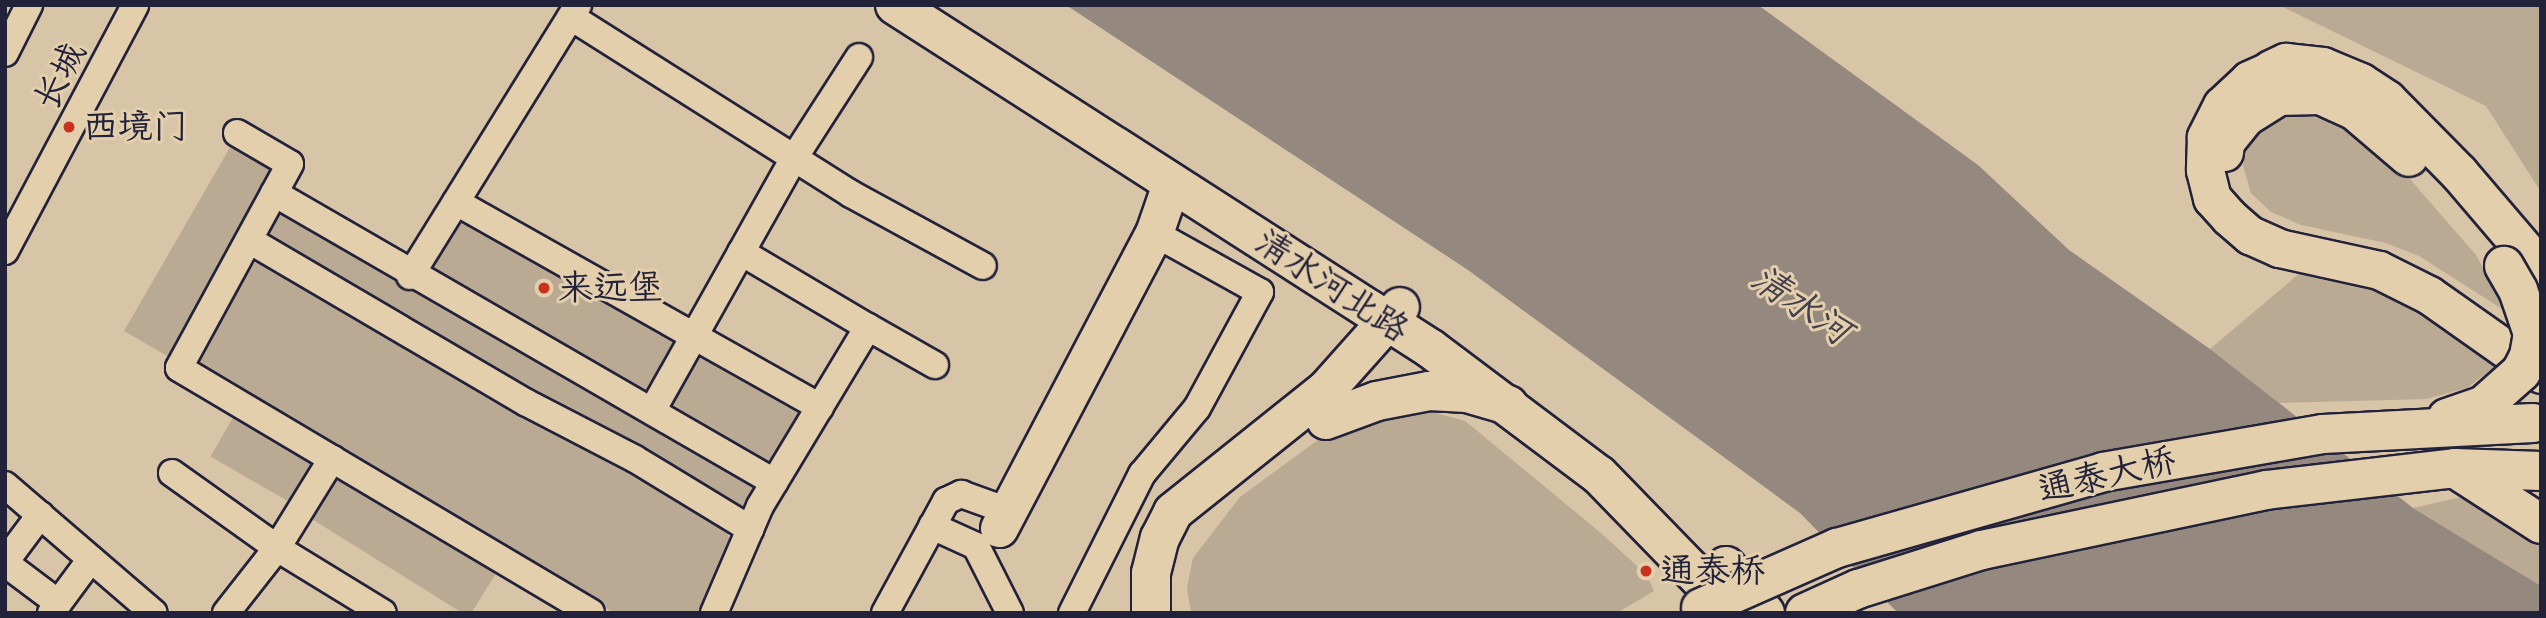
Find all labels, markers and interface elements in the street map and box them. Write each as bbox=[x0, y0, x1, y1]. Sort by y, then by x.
street label: 长城 bbox=[25, 35, 95, 117]
place label: 西境门 bbox=[83, 106, 188, 148]
marker: 西境门 bbox=[61, 119, 77, 135]
street label: 清水河北路 bbox=[1247, 221, 1417, 351]
water label: 清水河 bbox=[1743, 256, 1859, 354]
place label: 来远堡 bbox=[558, 267, 663, 309]
marker: 来远堡 bbox=[536, 280, 552, 296]
street label: 通泰大桥 bbox=[2034, 439, 2180, 511]
place label: 通泰桥 bbox=[1660, 550, 1765, 592]
marker: 通泰桥 bbox=[1638, 563, 1654, 579]

